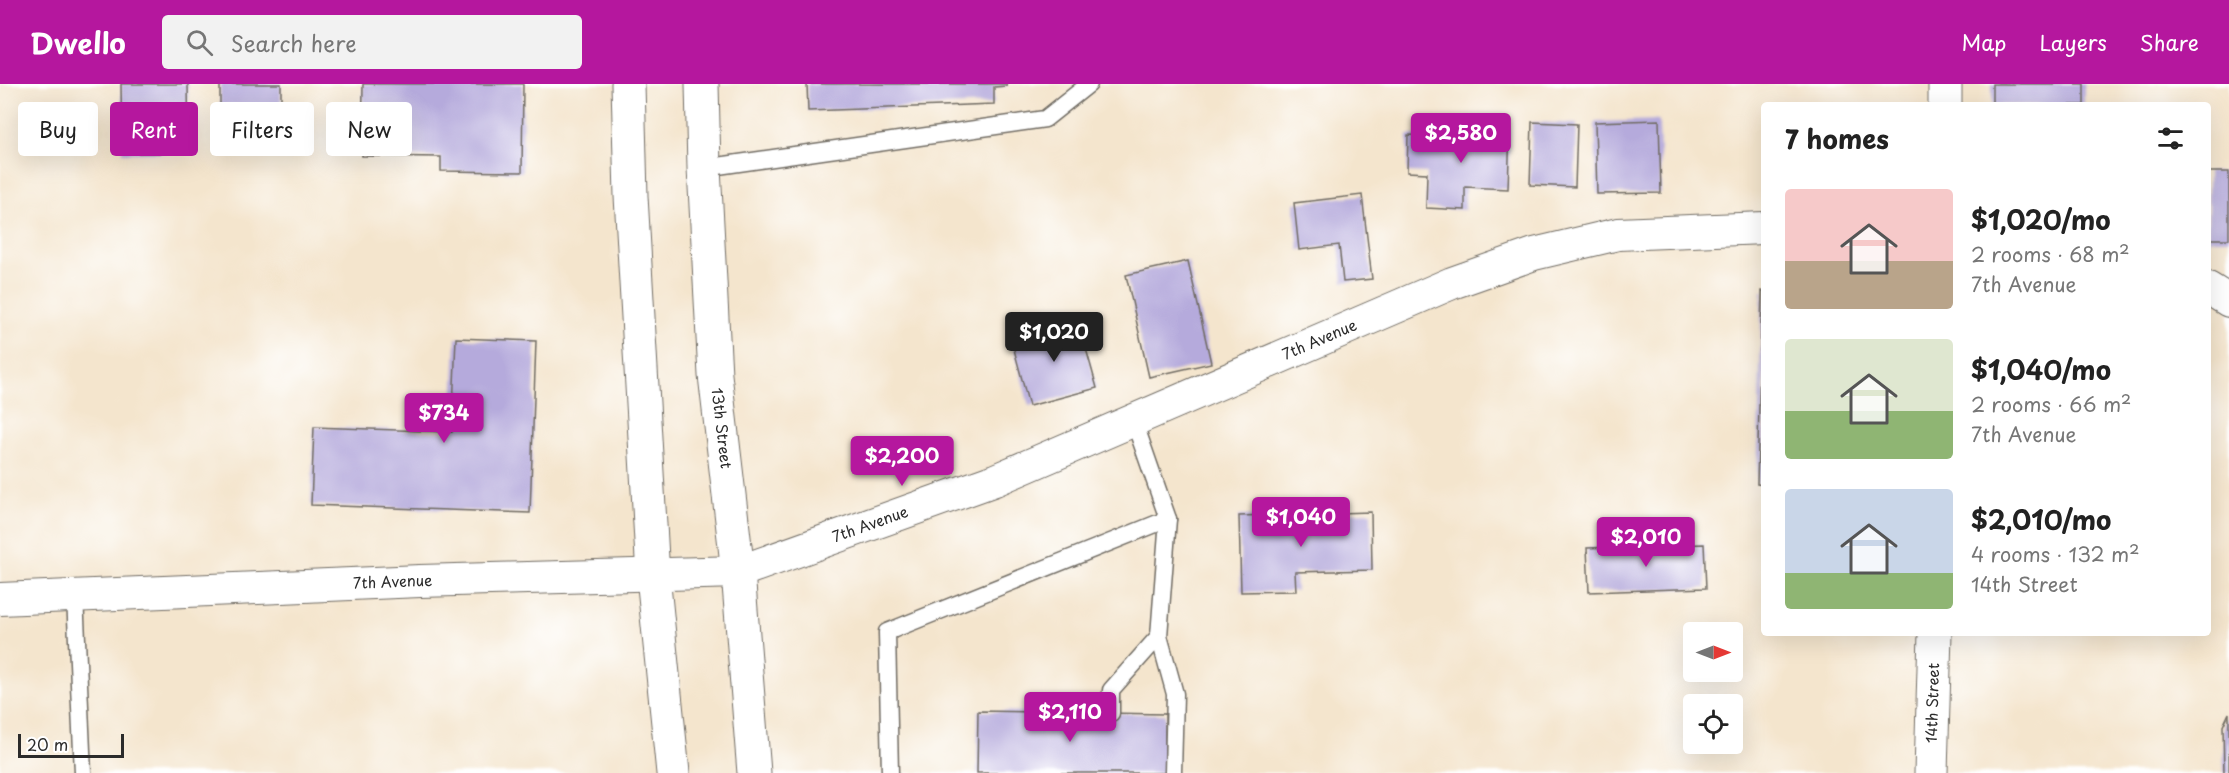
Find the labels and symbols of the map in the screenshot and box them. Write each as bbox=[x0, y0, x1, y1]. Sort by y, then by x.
pin: $2,580 bbox=[1412, 113, 1510, 164]
pin: $1,020 bbox=[1005, 312, 1103, 363]
street label: 7th Avenue bbox=[1278, 312, 1360, 365]
street label: 13th Street bbox=[707, 387, 739, 470]
pin: $734 bbox=[408, 393, 480, 444]
pin: $2,200 bbox=[853, 436, 951, 487]
pin: $1,040 bbox=[1252, 497, 1350, 548]
street label: 7th Avenue bbox=[829, 499, 911, 547]
pin: $2,010 bbox=[1597, 517, 1695, 568]
street label: 7th Avenue bbox=[353, 568, 432, 594]
north arrow bbox=[1683, 622, 1743, 682]
street label: 14th Street bbox=[1919, 663, 1944, 743]
pin: $2,110 bbox=[1021, 692, 1119, 743]
scale bar bbox=[18, 731, 124, 758]

